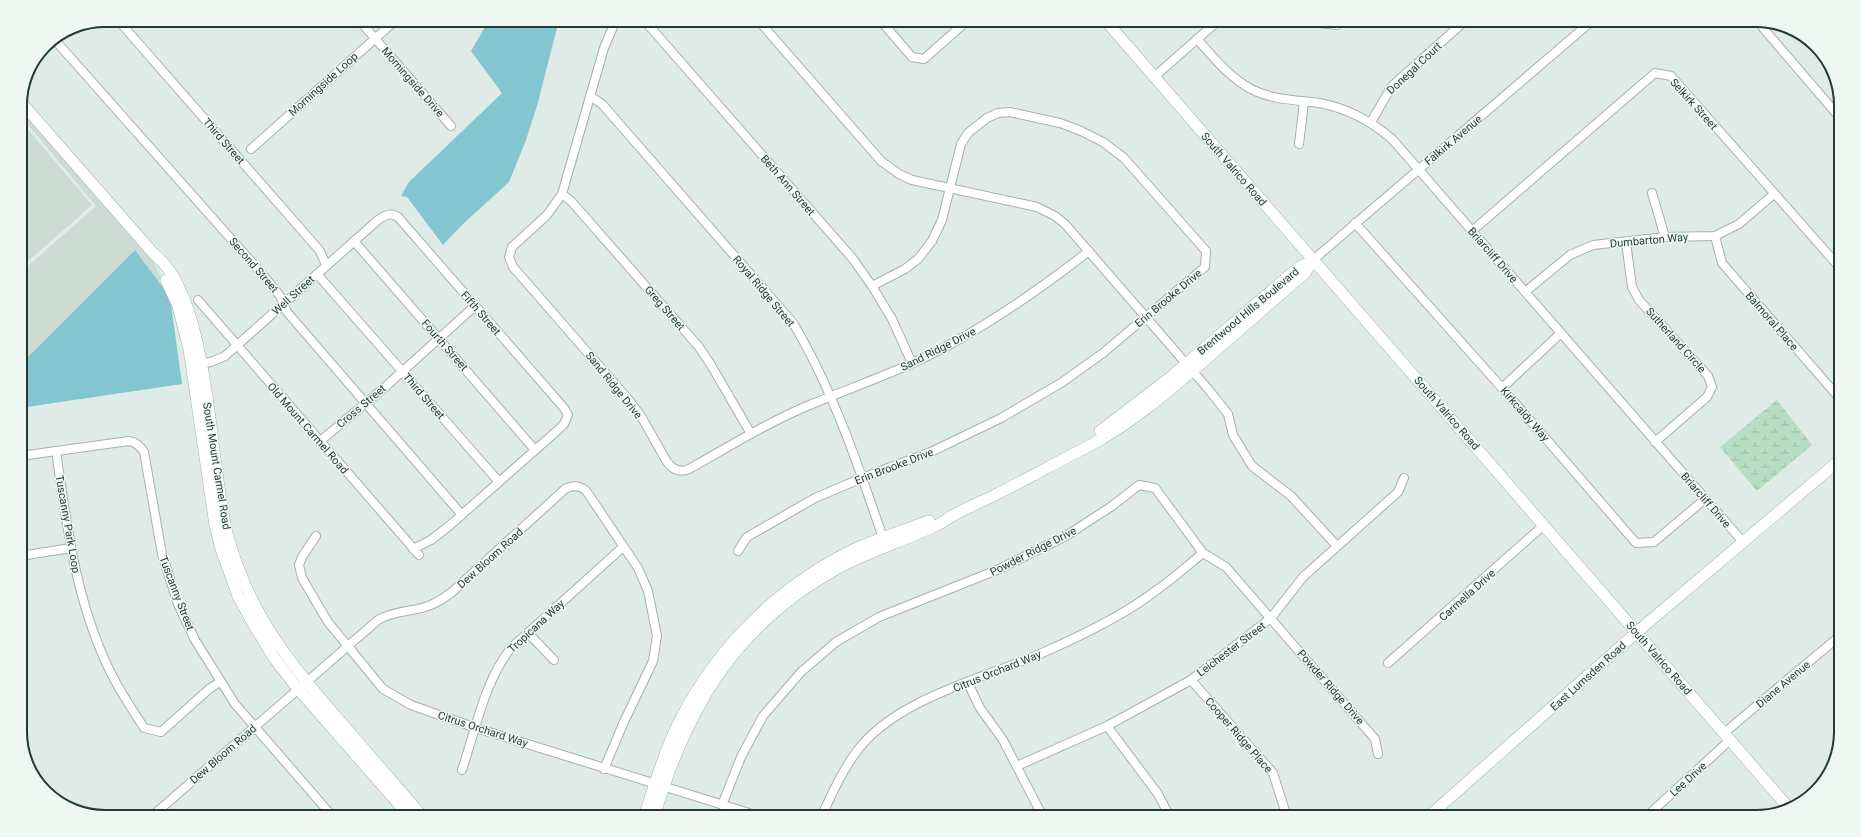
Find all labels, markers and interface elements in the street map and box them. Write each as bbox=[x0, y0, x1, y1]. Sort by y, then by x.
street label: Donegal Court bbox=[1384, 39, 1445, 97]
street label: Morningside Drive bbox=[379, 45, 447, 120]
street label: Morningside Loop bbox=[286, 50, 361, 119]
street label: Selkirk Street bbox=[1667, 76, 1720, 133]
street label: Falkirk Avenue bbox=[1422, 113, 1485, 168]
street label: Third Street bbox=[200, 116, 247, 167]
street label: South Valrico Road bbox=[1198, 130, 1269, 209]
street label: Beth Ann Street bbox=[758, 152, 818, 219]
street label: Briarcliff Drive bbox=[1465, 225, 1520, 286]
street label: Dumbarton Way bbox=[1609, 231, 1689, 250]
street label: Second Street bbox=[226, 235, 281, 296]
street label: Royal Ridge Street bbox=[730, 253, 797, 330]
street label: Brentwood Hills Boulevard bbox=[1195, 265, 1302, 358]
street label: Erin Brooke Drive bbox=[1132, 267, 1204, 330]
street label: Well Street bbox=[269, 273, 317, 318]
street label: Greg Street bbox=[642, 283, 688, 334]
street label: Fifth Street bbox=[458, 289, 503, 338]
street label: Balmoral Place bbox=[1743, 289, 1801, 353]
street label: Sutherland Circle bbox=[1643, 305, 1708, 376]
street label: Fourth Street bbox=[419, 317, 471, 374]
street label: Sand Ridge Drive bbox=[898, 325, 978, 374]
street label: Sand Ridge Drive bbox=[583, 349, 645, 422]
street label: Third Street bbox=[400, 371, 447, 422]
street label: South Valrico Road bbox=[1411, 374, 1482, 453]
street label: Old Mount Carmel Road bbox=[264, 380, 351, 477]
street label: Cross Street bbox=[334, 382, 389, 431]
street label: Kirkcaldy Way bbox=[1497, 384, 1552, 445]
street label: South Mount Carmel Road bbox=[200, 402, 233, 531]
street label: Erin Brooke Drive bbox=[853, 445, 936, 487]
street label: Briarcliff Drive bbox=[1678, 470, 1733, 531]
street label: Tuscanny Park Loop bbox=[52, 474, 83, 574]
street label: Powder Ridge Drive bbox=[988, 524, 1079, 579]
street label: Dew Bloom Road bbox=[455, 526, 526, 591]
street label: Tuscanny Street bbox=[156, 554, 197, 633]
street label: Carmella Drive bbox=[1437, 567, 1498, 624]
street label: Tropicana Way bbox=[506, 596, 568, 656]
street label: Leichester Street bbox=[1194, 619, 1269, 679]
street label: South Valrico Road bbox=[1623, 619, 1694, 698]
street label: East Lumsden Road bbox=[1548, 639, 1629, 714]
street label: Powder Ridge Drive bbox=[1295, 647, 1367, 728]
street label: Citrus Orchard Way bbox=[951, 648, 1044, 695]
street label: Diane Avenue bbox=[1754, 658, 1813, 711]
street label: Cooper Ridge Place bbox=[1202, 695, 1275, 776]
street label: Citrus Orchard Way bbox=[436, 709, 530, 750]
street label: Dew Bloom Road bbox=[187, 722, 259, 787]
street label: Lee Drive bbox=[1667, 759, 1710, 799]

